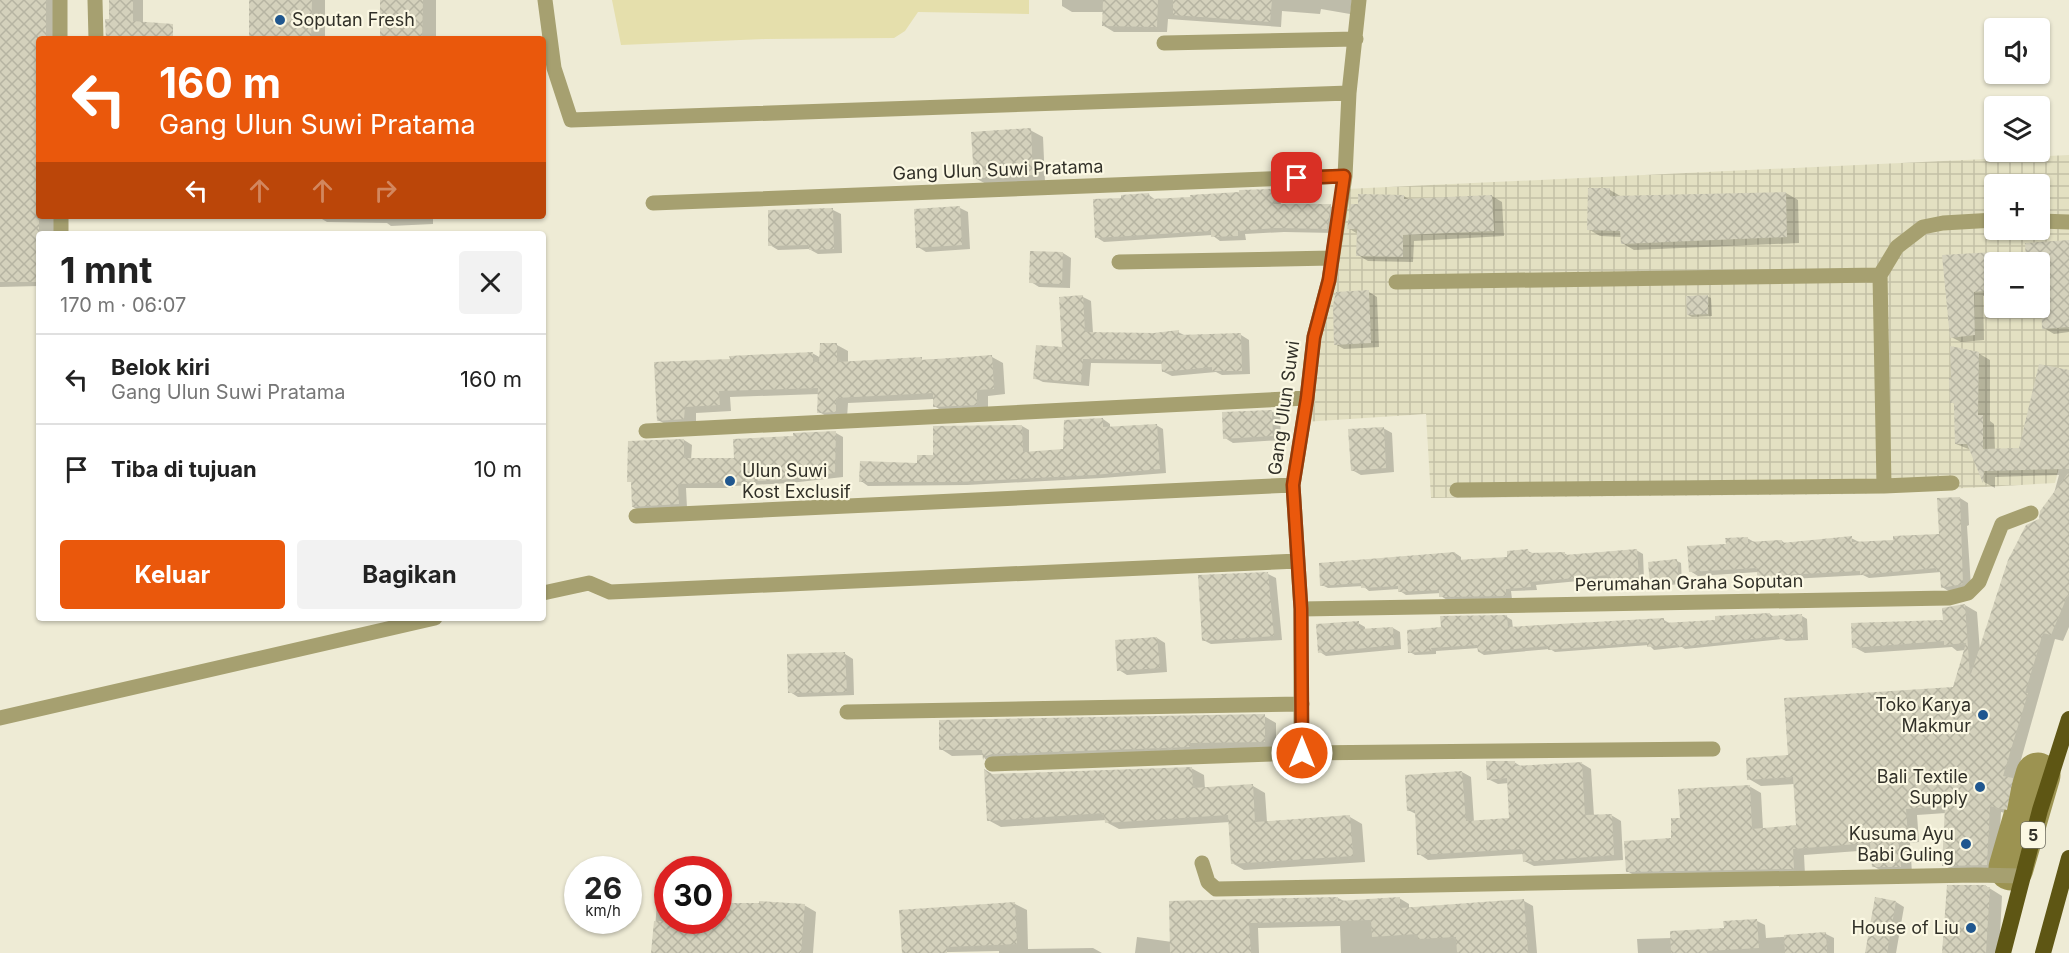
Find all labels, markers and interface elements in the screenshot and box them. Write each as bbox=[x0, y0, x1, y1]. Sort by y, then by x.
place label: Soputan Fresh bbox=[292, 9, 415, 30]
marker: Soputan Fresh bbox=[273, 13, 287, 27]
map controls bbox=[1984, 18, 2050, 318]
button: sound bbox=[1984, 18, 2050, 84]
text: 160 m bbox=[159, 57, 281, 108]
icon: left bbox=[60, 60, 138, 138]
button: layers bbox=[1984, 96, 2050, 162]
text: Gang Ulun Suwi Pratama bbox=[159, 108, 476, 141]
pin bbox=[1271, 152, 1322, 203]
street label: Gang Ulun Suwi Pratama bbox=[892, 155, 1104, 184]
icon: arrive bbox=[1280, 161, 1313, 194]
icon: left bbox=[180, 174, 213, 207]
icon: ahead bbox=[243, 174, 276, 207]
icon: ahead bbox=[306, 174, 339, 207]
icon: right bbox=[369, 174, 402, 207]
button: + bbox=[1984, 174, 2050, 240]
text: 1 mnt bbox=[60, 248, 153, 292]
button: close bbox=[459, 251, 522, 314]
button: − bbox=[1984, 252, 2050, 318]
text: 170 m · 06:07 bbox=[60, 293, 186, 317]
street label: Gang Ulun Suwi bbox=[1264, 339, 1303, 477]
text: Belok kiri bbox=[111, 354, 210, 380]
icon: left bbox=[60, 363, 93, 396]
text: 160 m bbox=[460, 366, 522, 392]
text: Gang Ulun Suwi Pratama bbox=[111, 380, 346, 404]
icon: arrive bbox=[60, 453, 93, 486]
text: Tiba di tujuan bbox=[111, 456, 257, 482]
text: 10 m bbox=[474, 456, 522, 482]
place label: Ulun Suwi Kost Exclusif bbox=[742, 460, 851, 502]
marker: Ulun Suwi Kost Exclusif bbox=[723, 474, 737, 488]
button: Keluar bbox=[60, 540, 285, 609]
button: Bagikan bbox=[297, 540, 522, 609]
street label: Perumahan Graha Soputan bbox=[1575, 570, 1803, 595]
place label: Toko Karya Makmur bbox=[1875, 694, 1971, 736]
marker: Toko Karya Makmur bbox=[1976, 708, 1990, 722]
position arrow bbox=[1270, 721, 1334, 785]
place label: Bali Textile Supply bbox=[1877, 766, 1968, 808]
marker: Bali Textile Supply bbox=[1973, 780, 1987, 794]
road number: 5 bbox=[2021, 822, 2045, 848]
place label: Kusuma Ayu Babi Guling bbox=[1849, 823, 1954, 865]
marker: Kusuma Ayu Babi Guling bbox=[1959, 837, 1973, 851]
speed limit sign: 30 bbox=[654, 856, 732, 934]
text: 26 bbox=[584, 870, 622, 906]
text: km/h bbox=[585, 901, 621, 920]
place label: House of Liu bbox=[1851, 917, 1959, 938]
marker: House of Liu bbox=[1964, 921, 1978, 935]

